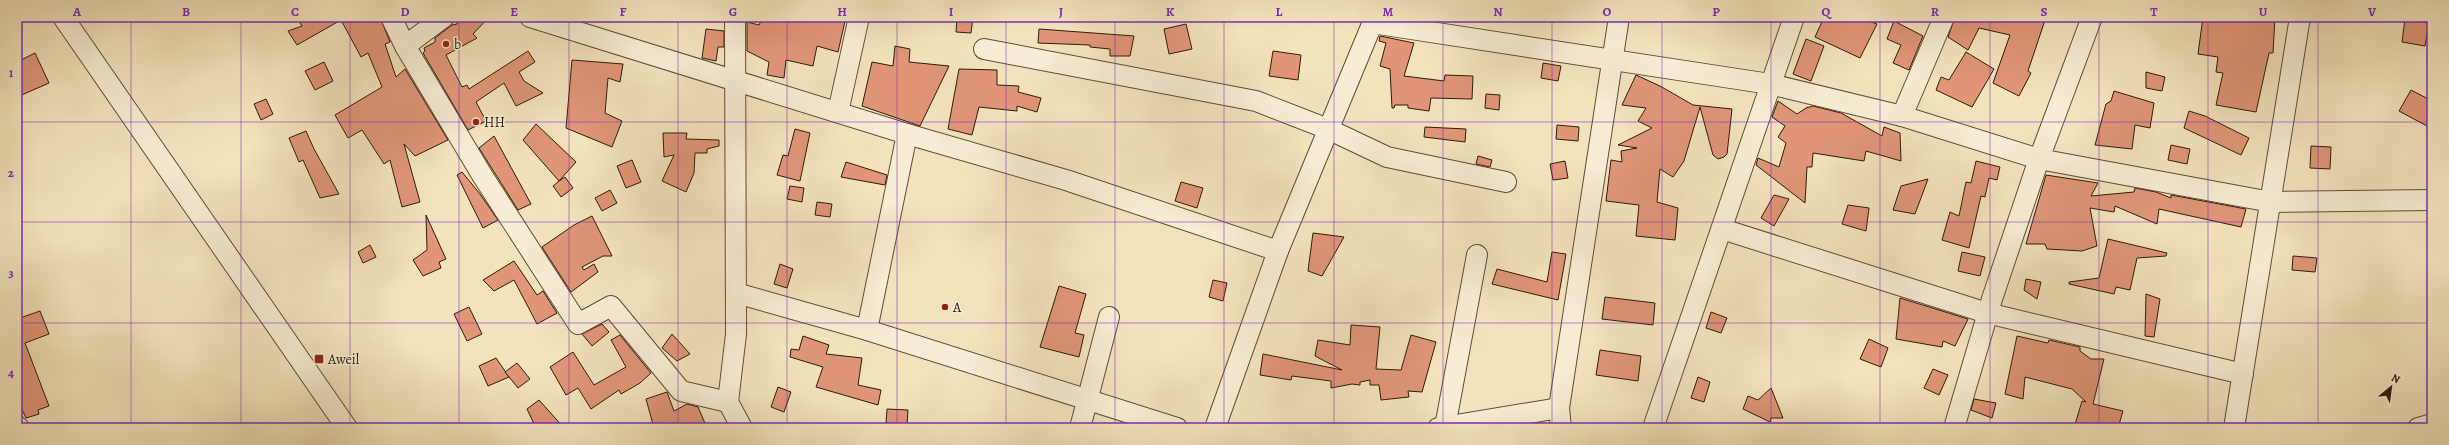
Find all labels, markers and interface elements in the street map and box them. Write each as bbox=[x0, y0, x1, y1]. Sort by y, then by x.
text: A bbox=[72, 3, 82, 20]
text: B bbox=[182, 3, 190, 20]
text: C bbox=[291, 3, 299, 20]
text: D bbox=[400, 3, 410, 20]
text: E bbox=[510, 3, 518, 20]
text: F bbox=[620, 3, 627, 20]
text: G bbox=[729, 3, 737, 20]
text: H bbox=[837, 3, 847, 20]
text: I bbox=[949, 3, 954, 20]
text: J bbox=[1059, 3, 1063, 20]
text: K bbox=[1166, 3, 1175, 20]
text: L bbox=[1276, 3, 1283, 20]
text: M bbox=[1383, 3, 1394, 20]
text: N bbox=[1493, 3, 1503, 20]
text: O bbox=[1603, 3, 1612, 20]
text: P bbox=[1712, 3, 1720, 20]
text: Q bbox=[1822, 3, 1833, 20]
text: R bbox=[1931, 3, 1940, 20]
text: S bbox=[2040, 3, 2048, 20]
text: T bbox=[2150, 3, 2158, 20]
text: U bbox=[2259, 3, 2268, 20]
text: V bbox=[2367, 3, 2377, 20]
place label: b bbox=[454, 35, 461, 54]
marker: b bbox=[441, 39, 451, 49]
text: 1 bbox=[9, 64, 14, 81]
place label: HH bbox=[484, 113, 505, 132]
marker: HH bbox=[471, 117, 481, 127]
text: 2 bbox=[8, 164, 15, 181]
text: 3 bbox=[8, 264, 14, 281]
place label: A bbox=[952, 298, 962, 317]
marker: A bbox=[940, 302, 950, 312]
place label: Aweil bbox=[327, 350, 360, 369]
marker: Aweil bbox=[313, 353, 325, 365]
text: 4 bbox=[8, 364, 14, 381]
north arrow bbox=[2371, 367, 2411, 407]
text: N bbox=[2388, 370, 2403, 387]

